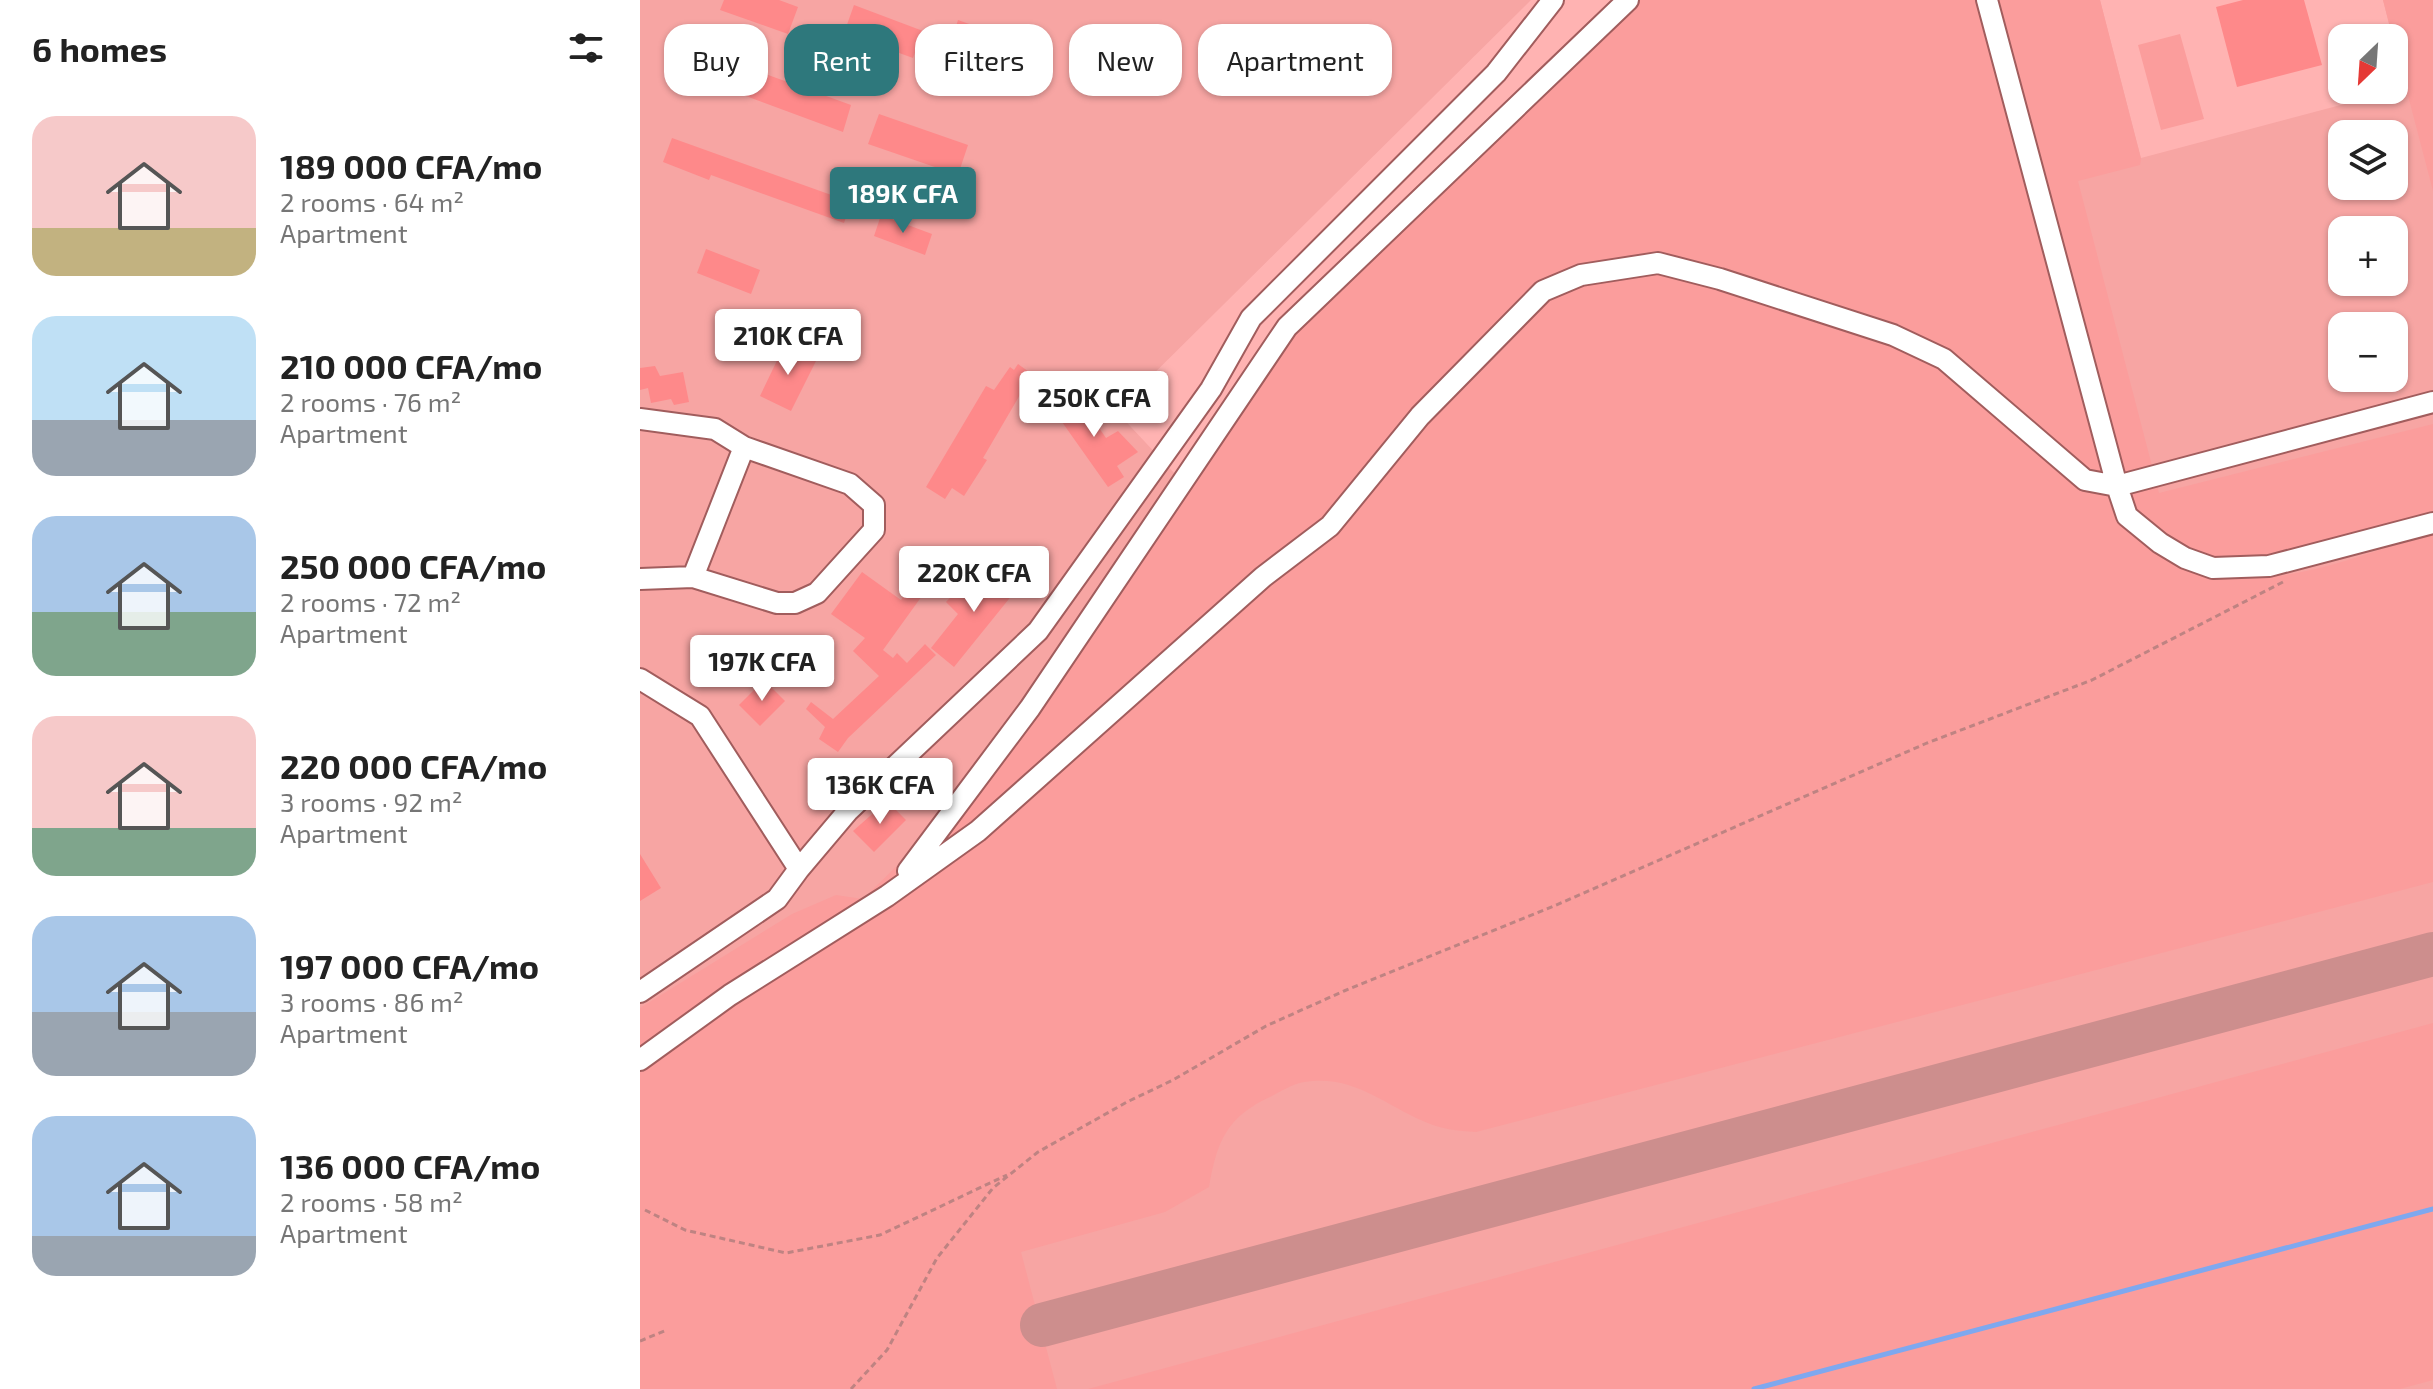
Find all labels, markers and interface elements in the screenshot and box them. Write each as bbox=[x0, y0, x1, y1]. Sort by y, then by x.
chip: Buy bbox=[664, 24, 768, 96]
chip: Rent bbox=[784, 24, 899, 96]
chip: Filters bbox=[915, 24, 1053, 96]
chip: New bbox=[1069, 24, 1182, 96]
chip: Apartment bbox=[1198, 24, 1392, 96]
north arrow bbox=[2328, 24, 2408, 104]
map controls bbox=[2328, 24, 2408, 392]
icon: filters bbox=[564, 26, 608, 70]
text: 6 homes bbox=[32, 28, 167, 69]
button: layers bbox=[2328, 120, 2408, 200]
text: 189 000 CFA/mo bbox=[280, 145, 542, 186]
icon: home bbox=[96, 148, 192, 244]
pin: 189K CFA bbox=[820, 167, 986, 235]
text: 189K CFA bbox=[848, 177, 958, 208]
text: 2 rooms · 64 m² bbox=[280, 186, 464, 217]
button: + bbox=[2328, 216, 2408, 296]
text: Apartment bbox=[280, 217, 408, 248]
pin: 210K CFA bbox=[705, 309, 871, 377]
button: − bbox=[2328, 312, 2408, 392]
text: 210K CFA bbox=[733, 319, 843, 350]
text: 210 000 CFA/mo bbox=[280, 345, 542, 386]
icon: home bbox=[96, 348, 192, 444]
pin: 250K CFA bbox=[1011, 371, 1177, 439]
text: 250K CFA bbox=[1037, 381, 1151, 412]
text: 2 rooms · 76 m² bbox=[280, 386, 461, 417]
text: Apartment bbox=[280, 417, 408, 448]
text: 250 000 CFA/mo bbox=[280, 545, 546, 586]
pin: 220K CFA bbox=[891, 546, 1057, 614]
icon: home bbox=[96, 548, 192, 644]
text: 220K CFA bbox=[917, 556, 1031, 587]
text: 2 rooms · 72 m² bbox=[280, 586, 461, 617]
text: Apartment bbox=[280, 617, 408, 648]
pin: 197K CFA bbox=[679, 635, 845, 703]
text: 197K CFA bbox=[708, 645, 816, 676]
text: 220 000 CFA/mo bbox=[280, 745, 547, 786]
icon: home bbox=[96, 748, 192, 844]
pin: 136K CFA bbox=[797, 758, 963, 826]
text: 136K CFA bbox=[826, 768, 934, 799]
text: 3 rooms · 92 m² bbox=[280, 786, 462, 817]
text: Apartment bbox=[280, 817, 408, 848]
text: 197 000 CFA/mo bbox=[280, 945, 539, 986]
icon: home bbox=[96, 948, 192, 1044]
text: 3 rooms · 86 m² bbox=[280, 986, 464, 1017]
text: Apartment bbox=[280, 1017, 408, 1048]
text: 136 000 CFA/mo bbox=[280, 1145, 540, 1186]
icon: home bbox=[96, 1148, 192, 1244]
text: 2 rooms · 58 m² bbox=[280, 1186, 463, 1217]
text: Apartment bbox=[280, 1217, 408, 1248]

